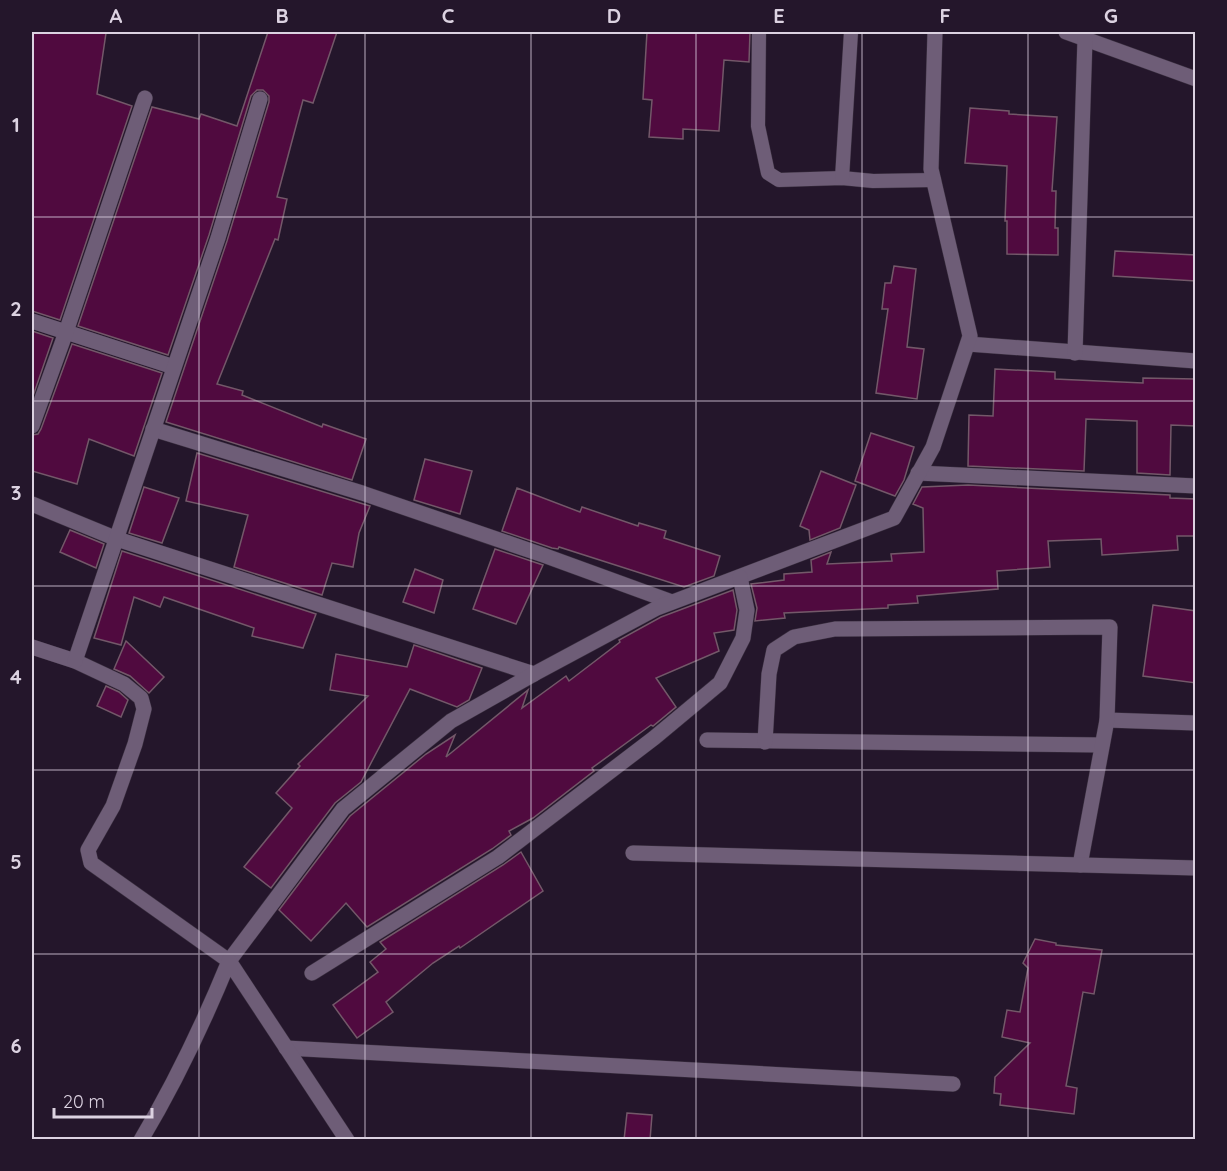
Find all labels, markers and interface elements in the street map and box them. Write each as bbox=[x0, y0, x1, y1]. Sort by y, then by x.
text: A bbox=[110, 3, 123, 28]
text: B bbox=[275, 3, 289, 28]
text: C bbox=[442, 3, 455, 28]
text: D bbox=[607, 3, 621, 28]
text: E bbox=[773, 3, 785, 28]
text: F bbox=[939, 3, 951, 28]
text: G bbox=[1104, 3, 1118, 28]
text: 1 bbox=[12, 112, 20, 137]
text: 2 bbox=[10, 296, 22, 321]
text: 3 bbox=[11, 480, 21, 505]
text: 4 bbox=[10, 664, 22, 689]
text: 5 bbox=[10, 849, 22, 874]
text: 6 bbox=[10, 1033, 22, 1058]
scale bar bbox=[54, 1081, 152, 1119]
text: 20 m bbox=[63, 1090, 105, 1113]

